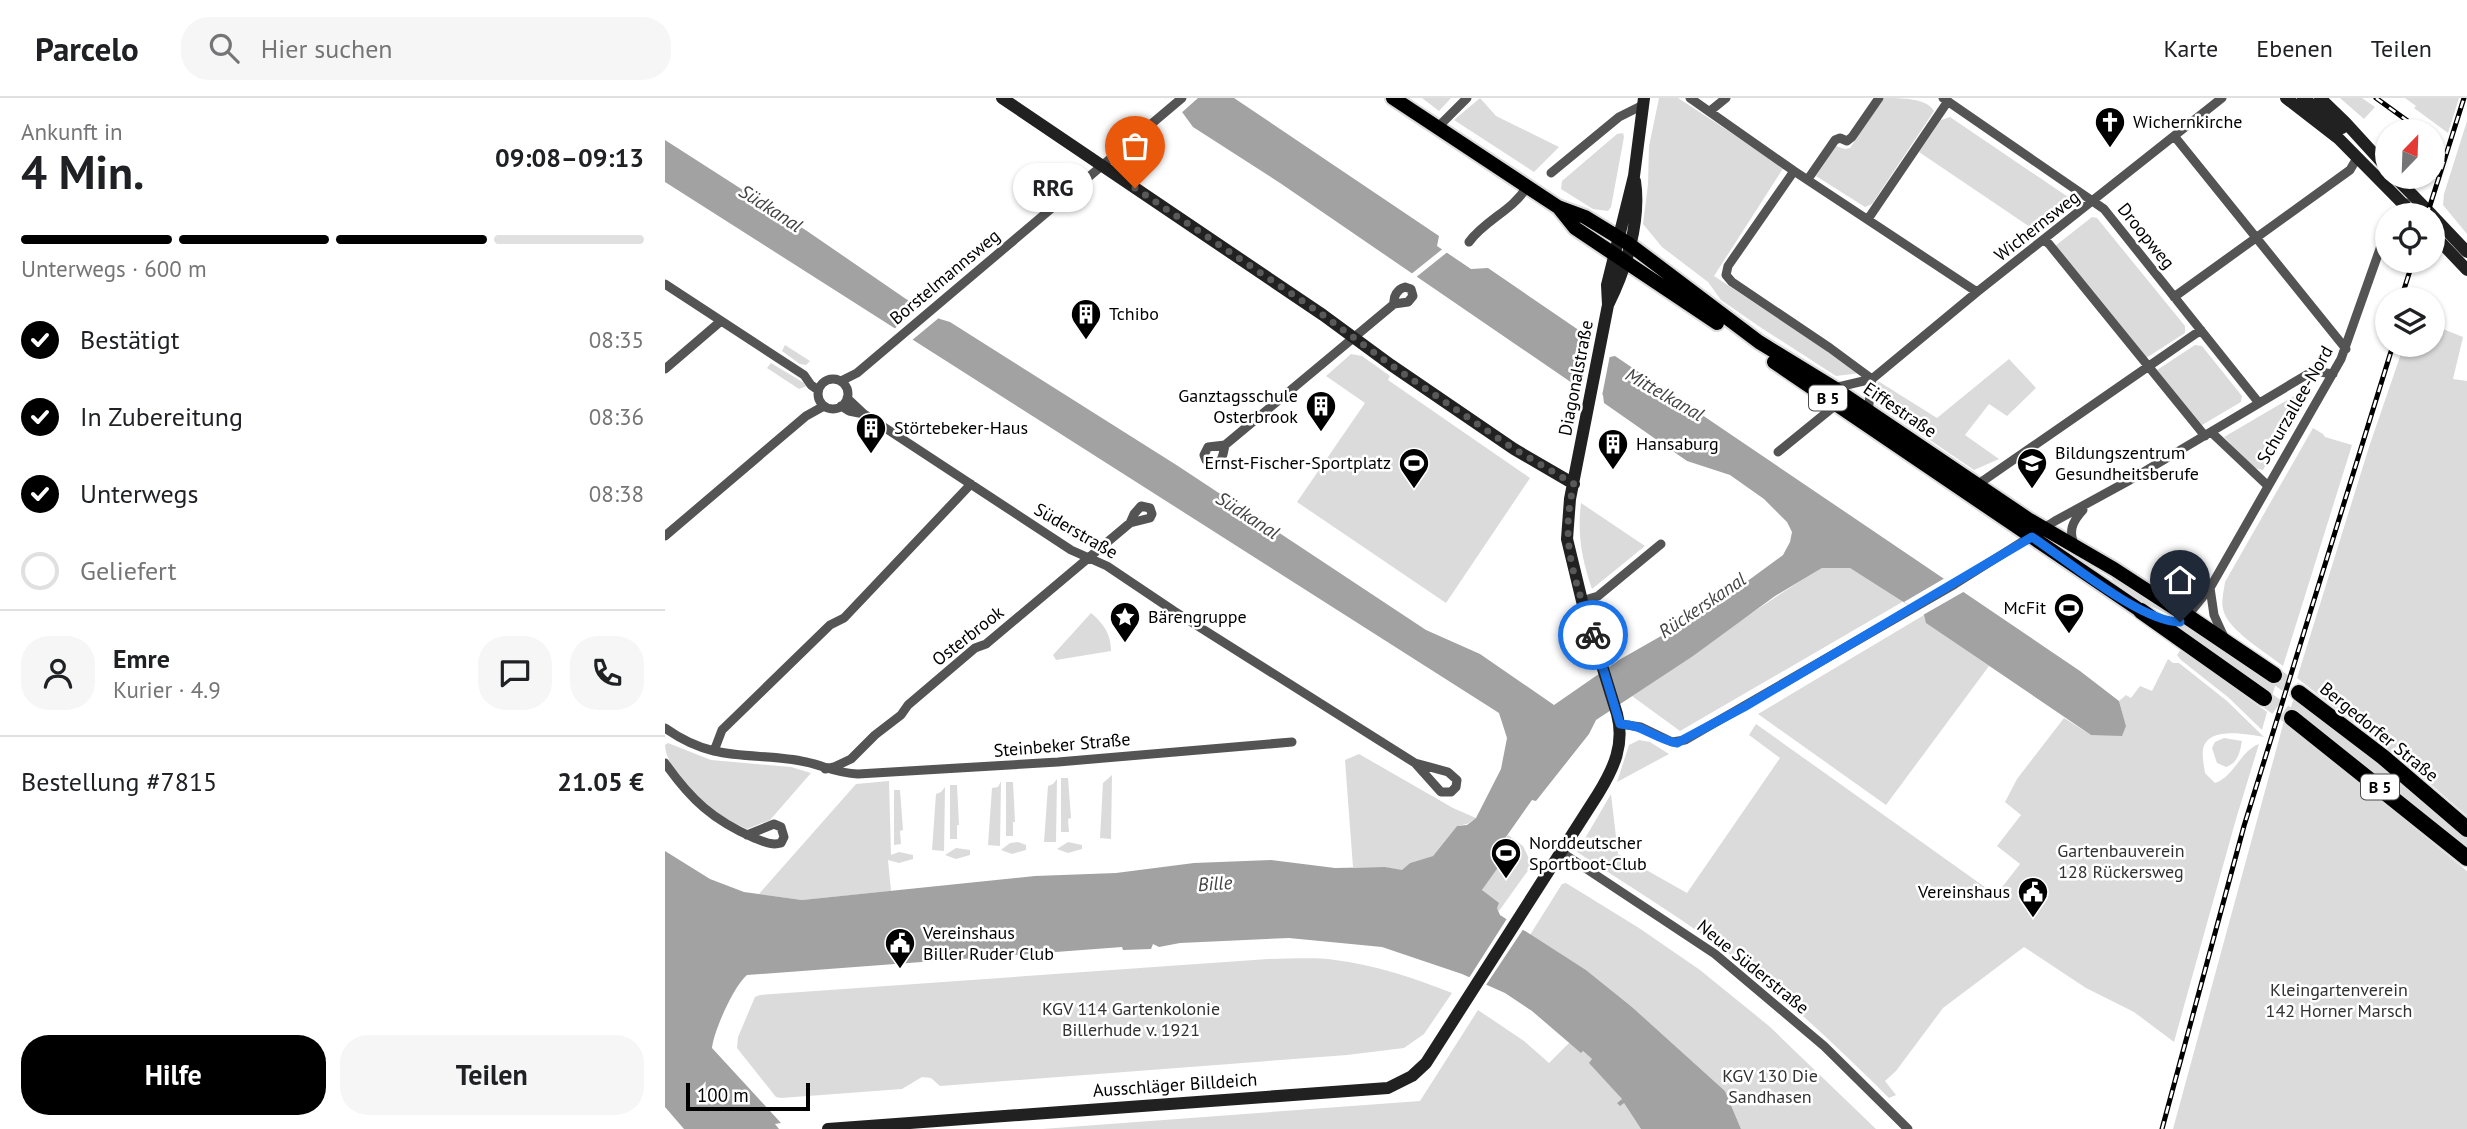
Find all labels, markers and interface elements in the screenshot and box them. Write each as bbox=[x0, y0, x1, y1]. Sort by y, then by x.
search box bbox=[181, 17, 671, 80]
text: Parcelo bbox=[35, 27, 139, 70]
icon: search bbox=[205, 29, 243, 67]
text: Hier suchen bbox=[261, 32, 393, 65]
text: Karte bbox=[2164, 33, 2218, 64]
text: Ebenen bbox=[2256, 33, 2333, 64]
text: Teilen bbox=[2371, 33, 2432, 64]
church icon: Wichernkirche bbox=[2093, 105, 2127, 149]
place label: Wichernkirche bbox=[2133, 110, 2242, 133]
pin bbox=[1105, 116, 1165, 188]
text: Ankunft in bbox=[21, 117, 123, 146]
north arrow bbox=[2375, 119, 2445, 189]
map controls bbox=[2375, 119, 2445, 357]
icon: bag bbox=[1116, 127, 1154, 165]
text: 09:08–09:13 bbox=[495, 141, 644, 174]
text: 4 Min. bbox=[21, 142, 144, 202]
callout: RRG bbox=[1013, 164, 1093, 212]
text: RRG bbox=[1033, 173, 1073, 202]
water label: Südkanal bbox=[735, 179, 807, 237]
street label: Wichernsweg bbox=[1989, 185, 2084, 266]
street label: Droopweg bbox=[2113, 198, 2180, 273]
button: locate bbox=[2375, 203, 2445, 273]
street label: Borstelmannsweg bbox=[885, 224, 1004, 329]
text: Unterwegs · 600 m bbox=[21, 254, 207, 283]
button: layers bbox=[2375, 287, 2445, 357]
building icon: Tchibo bbox=[1069, 297, 1103, 341]
place label: Tchibo bbox=[1109, 302, 1159, 325]
street label: Diagonalstraße bbox=[1553, 318, 1598, 438]
icon: check bbox=[21, 321, 59, 359]
text: Bestätigt bbox=[80, 323, 180, 356]
text: 08:35 bbox=[589, 325, 644, 354]
street label: Schurzallee-Nord bbox=[2251, 341, 2338, 468]
water label: Mittelkanal bbox=[1621, 362, 1709, 426]
street label: Eiffestraße bbox=[1859, 377, 1941, 442]
place label: Ganztagsschule Osterbrook bbox=[1178, 384, 1298, 428]
road number: B 5 bbox=[1809, 386, 1847, 410]
building icon: Ganztagsschule Osterbrook bbox=[1304, 389, 1338, 433]
icon: check bbox=[21, 398, 59, 436]
text: In Zubereitung bbox=[80, 400, 243, 433]
text: 08:36 bbox=[589, 402, 644, 431]
building icon: Störtebeker-Haus bbox=[854, 411, 888, 455]
place label: Störtebeker-Haus bbox=[894, 416, 1028, 439]
building icon: Hansaburg bbox=[1596, 427, 1630, 471]
place label: Hansaburg bbox=[1636, 432, 1719, 455]
place label: Bildungszentrum Gesundheitsberufe bbox=[2055, 441, 2199, 485]
sports icon: Ernst-Fischer-Sportplatz bbox=[1397, 446, 1431, 490]
school or university icon: Bildungszentrum Gesundheitsberufe bbox=[2015, 446, 2049, 490]
place label: Ernst-Fischer-Sportplatz bbox=[1205, 451, 1391, 474]
icon: check bbox=[21, 475, 59, 513]
text: Unterwegs bbox=[80, 477, 198, 510]
text: 08:38 bbox=[589, 479, 644, 508]
water label: Südkanal bbox=[1212, 486, 1284, 544]
street label: Süderstraße bbox=[1030, 497, 1122, 564]
pin bbox=[2150, 550, 2210, 622]
text: Geliefert bbox=[80, 554, 177, 587]
icon: home bbox=[2161, 561, 2199, 599]
water label: Rückerskanal bbox=[1654, 567, 1750, 643]
sports icon: McFit bbox=[2052, 591, 2086, 635]
place label: McFit bbox=[2003, 596, 2046, 619]
street label: Osterbrook bbox=[927, 600, 1008, 671]
place icon: Bärengruppe bbox=[1108, 600, 1142, 644]
courier bbox=[1558, 600, 1628, 670]
place label: Bärengruppe bbox=[1148, 605, 1247, 628]
icon: bike bbox=[1574, 616, 1612, 654]
button: person bbox=[21, 636, 95, 710]
button: chat bbox=[478, 636, 552, 710]
button: phone bbox=[570, 636, 644, 710]
text: Emre bbox=[113, 642, 170, 675]
text: Kurier · 4.9 bbox=[113, 675, 221, 704]
street label: Bergedorfer Straße bbox=[2315, 677, 2443, 787]
street label: Steinbeker Straße bbox=[993, 727, 1131, 762]
text: Bestellung #7815 bbox=[21, 765, 217, 798]
text: 21.05 € bbox=[557, 765, 644, 798]
road number: B 5 bbox=[2361, 774, 2399, 800]
place label: Norddeutscher Sportboot-Club bbox=[1529, 831, 1647, 875]
sports icon: Norddeutscher Sportboot-Club bbox=[1489, 836, 1523, 880]
park label: Gartenbauverein 128 Rückersweg bbox=[2057, 839, 2185, 883]
water label: Bille bbox=[1197, 870, 1233, 896]
public building icon: Vereinshaus bbox=[2016, 875, 2050, 919]
place label: Vereinshaus bbox=[1917, 880, 2010, 903]
street label: Neue Süderstraße bbox=[1693, 914, 1814, 1019]
place label: Vereinshaus Biller Ruder Club bbox=[922, 921, 1054, 965]
public building icon: Vereinshaus Biller Ruder Club bbox=[883, 926, 917, 970]
park label: Kleingartenverein 142 Horner Marsch bbox=[2266, 978, 2412, 1022]
park label: KGV 114 Gartenkolonie Billerhude v. 1921 bbox=[1042, 997, 1220, 1041]
button: Hilfe bbox=[21, 1035, 326, 1115]
button: Teilen bbox=[340, 1035, 644, 1115]
park label: KGV 130 Die Sandhasen bbox=[1722, 1064, 1818, 1108]
street label: Ausschläger Billdeich bbox=[1092, 1067, 1258, 1102]
scale bar bbox=[686, 1080, 810, 1112]
text: 100 m bbox=[697, 1083, 749, 1107]

